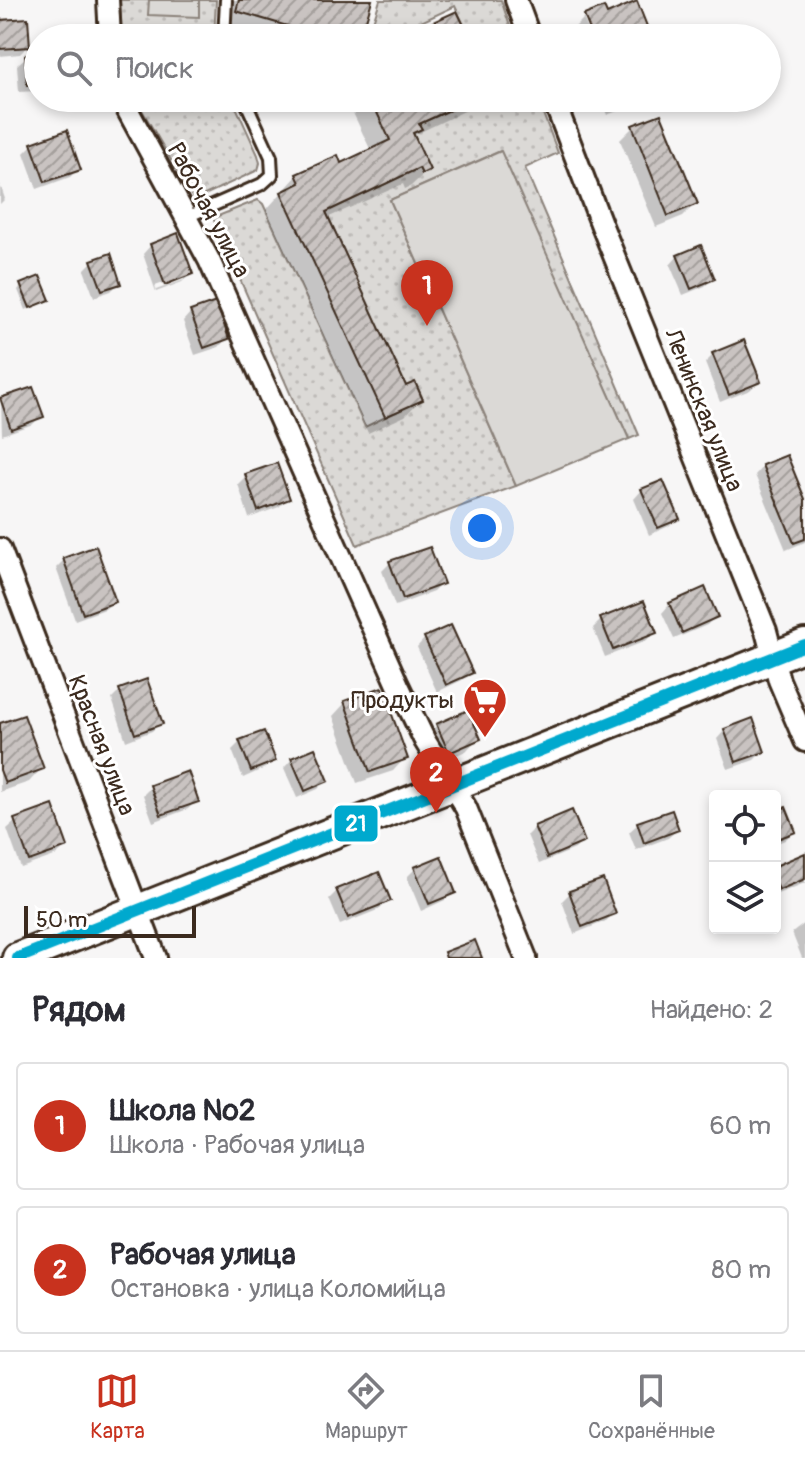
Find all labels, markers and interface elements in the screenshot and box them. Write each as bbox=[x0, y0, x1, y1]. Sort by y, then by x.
search box bbox=[24, 24, 781, 112]
icon: search bbox=[52, 46, 96, 90]
text: Поиск bbox=[116, 50, 194, 87]
street label: Рабочая улица bbox=[161, 138, 256, 283]
pin: 1 bbox=[401, 260, 453, 326]
street label: Ленинская улица bbox=[657, 324, 749, 496]
your location bbox=[462, 508, 502, 548]
street label: Красная улица bbox=[61, 671, 142, 819]
supermarket icon: Продукты bbox=[461, 676, 509, 739]
place label: Продукты bbox=[351, 686, 454, 715]
pin: 2 bbox=[410, 747, 462, 813]
map controls bbox=[709, 790, 781, 934]
button: locate bbox=[709, 790, 781, 862]
line badge: 21 bbox=[333, 804, 379, 843]
text: 21 bbox=[346, 810, 366, 838]
button: layers bbox=[709, 862, 781, 934]
scale bar bbox=[24, 902, 196, 938]
text: 50 m bbox=[36, 906, 87, 934]
text: Рядом bbox=[32, 989, 126, 1032]
text: Найдено: 2 bbox=[649, 994, 773, 1026]
text: Школа №2 bbox=[110, 1092, 256, 1129]
text: 1 bbox=[55, 1110, 65, 1142]
text: 60 m bbox=[709, 1110, 771, 1142]
text: Школа · Рабочая улица bbox=[110, 1129, 365, 1161]
text: Рабочая улица bbox=[110, 1236, 296, 1273]
text: 2 bbox=[53, 1254, 67, 1286]
text: 80 m bbox=[711, 1254, 771, 1286]
text: Остановка · улица Коломийца bbox=[110, 1273, 446, 1305]
tab: Карта bbox=[90, 1369, 145, 1445]
tab: Маршрут bbox=[325, 1369, 408, 1445]
tab: Сохранённые bbox=[588, 1369, 715, 1445]

